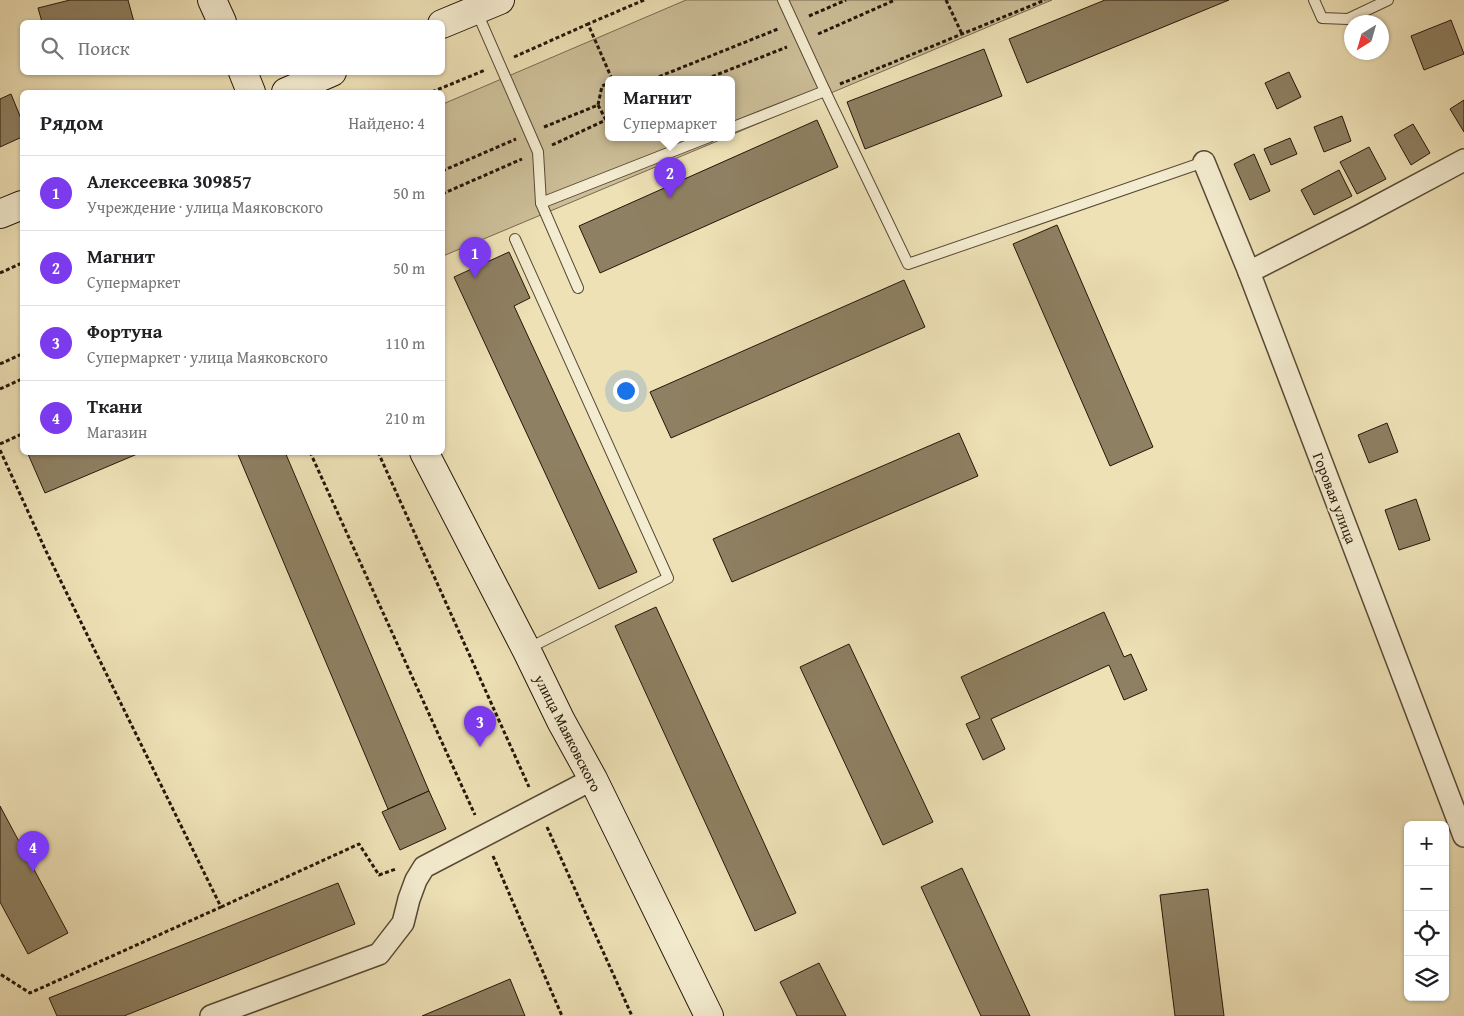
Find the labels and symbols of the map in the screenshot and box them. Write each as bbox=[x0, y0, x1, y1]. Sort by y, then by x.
north arrow bbox=[1344, 15, 1389, 60]
pin: 2 bbox=[654, 157, 686, 198]
pin: 1 bbox=[459, 237, 491, 278]
your location bbox=[613, 378, 639, 404]
street label: Горовая улица bbox=[1308, 449, 1362, 548]
street label: улица Маяковского bbox=[529, 670, 607, 796]
pin: 3 bbox=[464, 706, 496, 747]
pin: 4 bbox=[17, 831, 49, 872]

